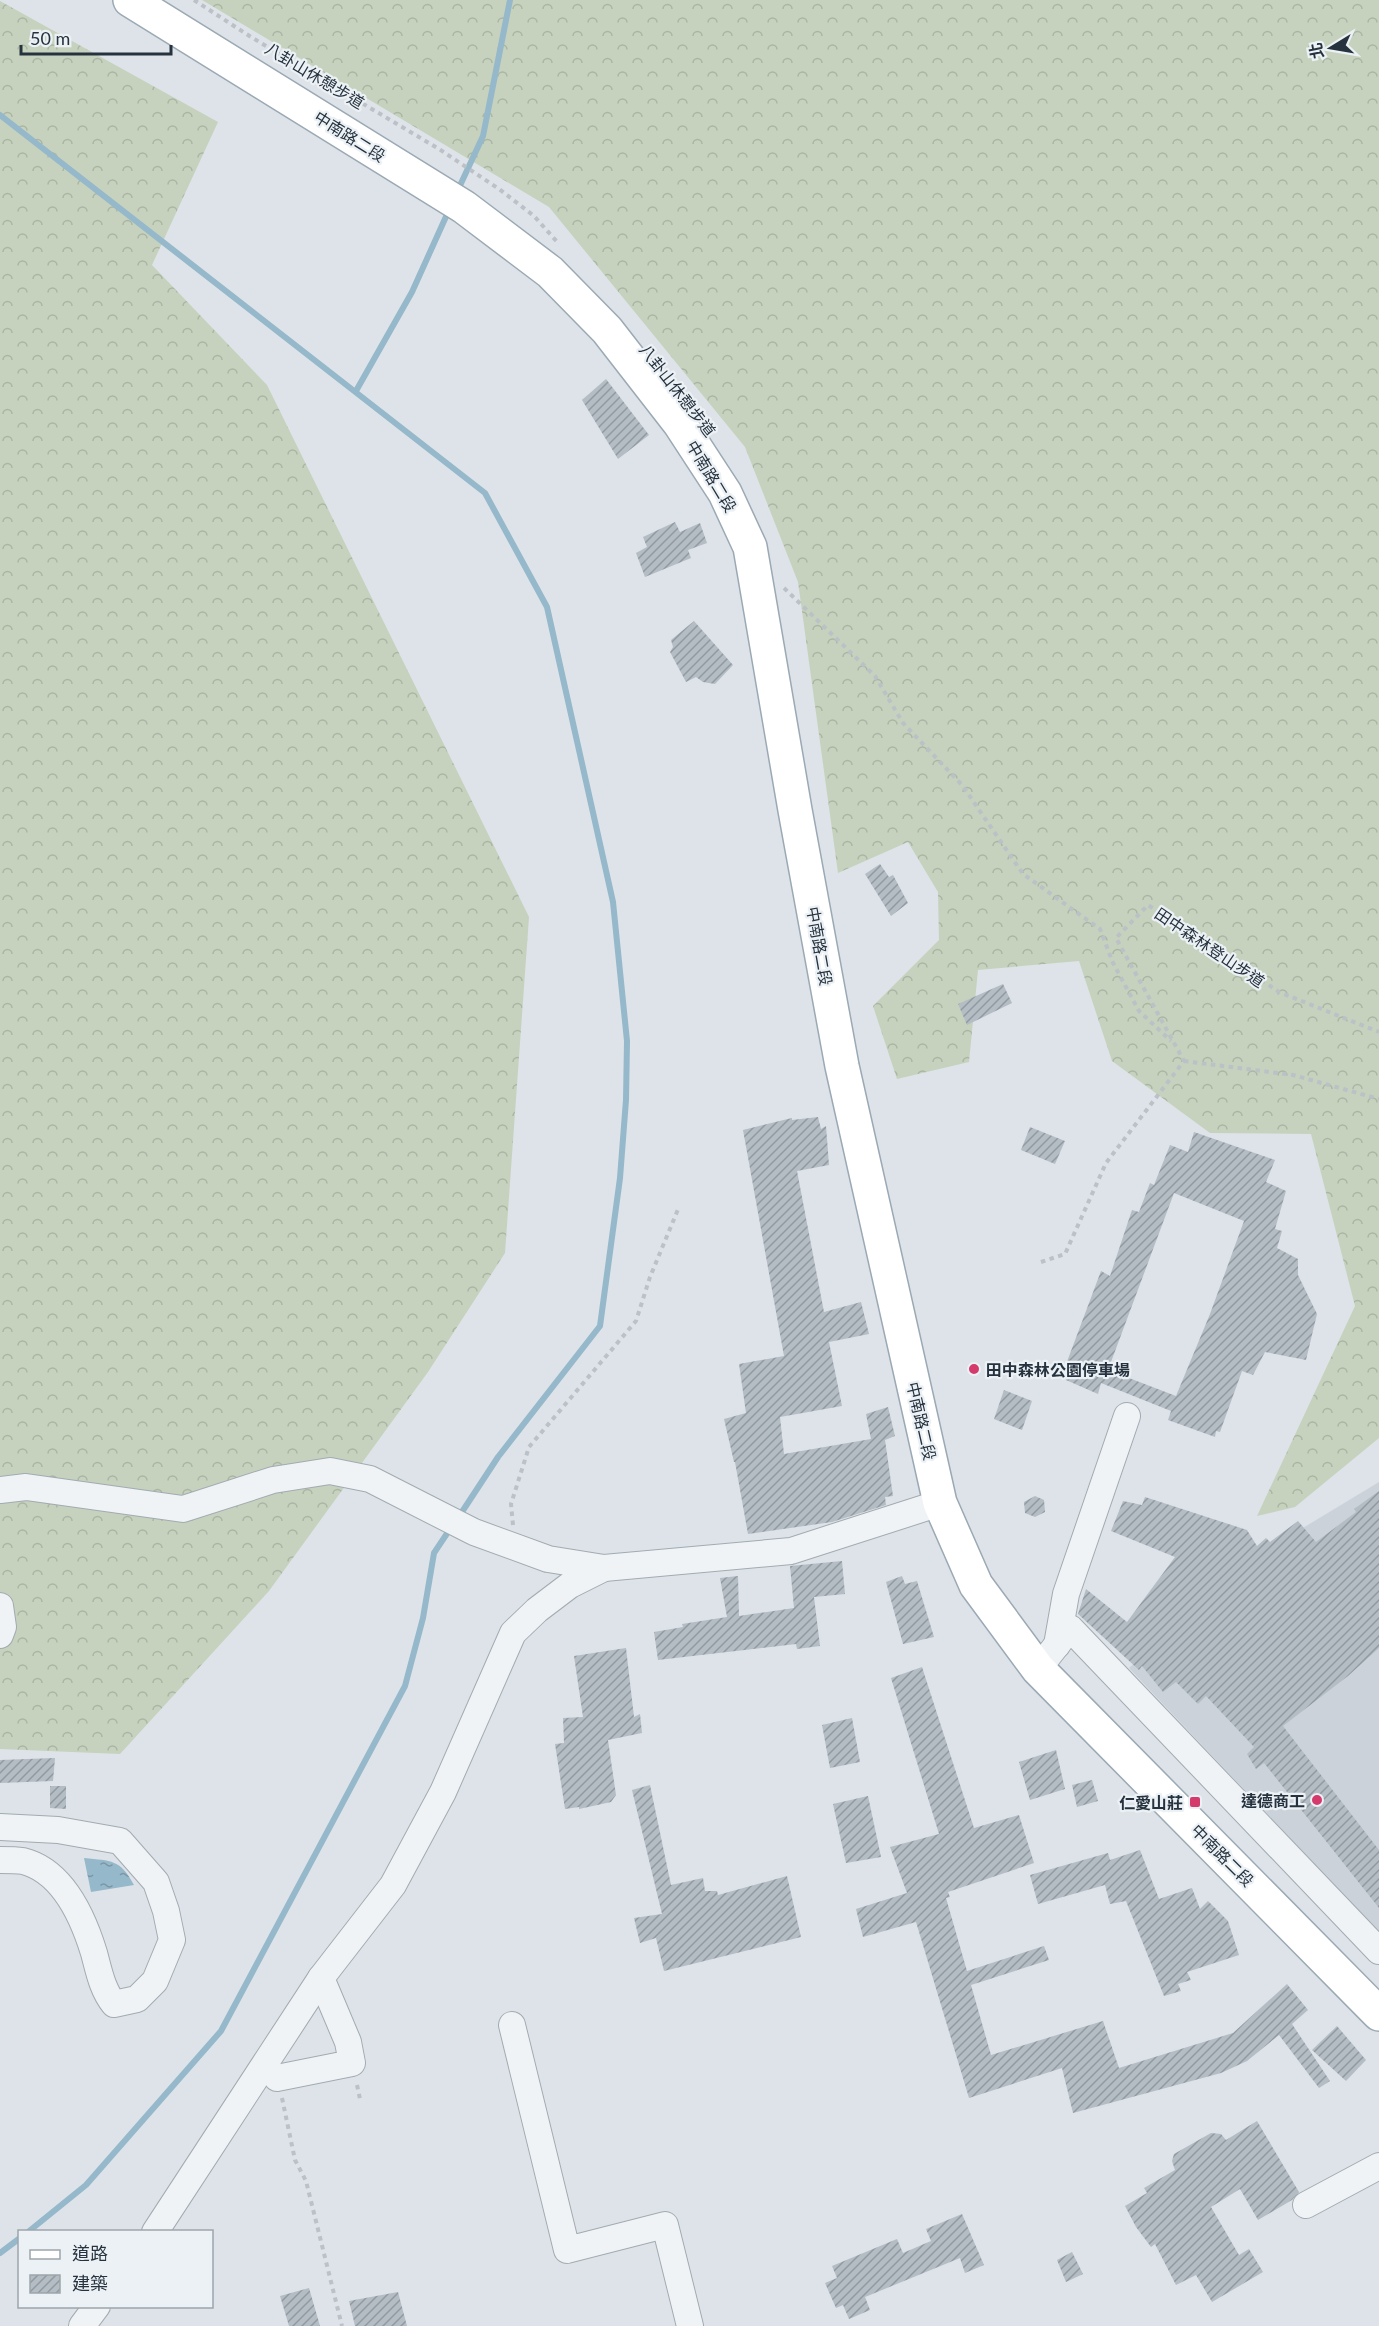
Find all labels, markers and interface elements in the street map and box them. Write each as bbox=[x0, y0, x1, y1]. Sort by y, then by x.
scale bar bbox=[21, 18, 171, 56]
north arrow bbox=[1301, 18, 1361, 78]
text: 50 m bbox=[30, 27, 70, 49]
street label: 八卦山休憩步道 bbox=[262, 38, 368, 112]
text: 北 bbox=[1305, 41, 1327, 61]
street label: 中南路二段 bbox=[311, 107, 389, 165]
street label: 八卦山休憩步道 bbox=[636, 340, 720, 440]
street label: 中南路二段 bbox=[683, 437, 741, 515]
street label: 田中森林登山步道 bbox=[1152, 903, 1268, 991]
street label: 中南路二段 bbox=[804, 905, 836, 987]
place label: 田中森林公園停車場 bbox=[986, 1360, 1130, 1379]
marker: 田中森林公園停車場 bbox=[967, 1362, 981, 1376]
street label: 中南路二段 bbox=[904, 1380, 940, 1462]
place label: 達德商工 bbox=[1241, 1791, 1305, 1810]
place label: 仁愛山莊 bbox=[1119, 1793, 1183, 1812]
marker: 達德商工 bbox=[1310, 1793, 1324, 1807]
marker: 仁愛山莊 bbox=[1188, 1795, 1202, 1809]
street label: 中南路二段 bbox=[1188, 1820, 1258, 1890]
legend bbox=[18, 2230, 213, 2308]
text: 道路 bbox=[72, 2242, 108, 2264]
text: 建築 bbox=[72, 2272, 108, 2294]

